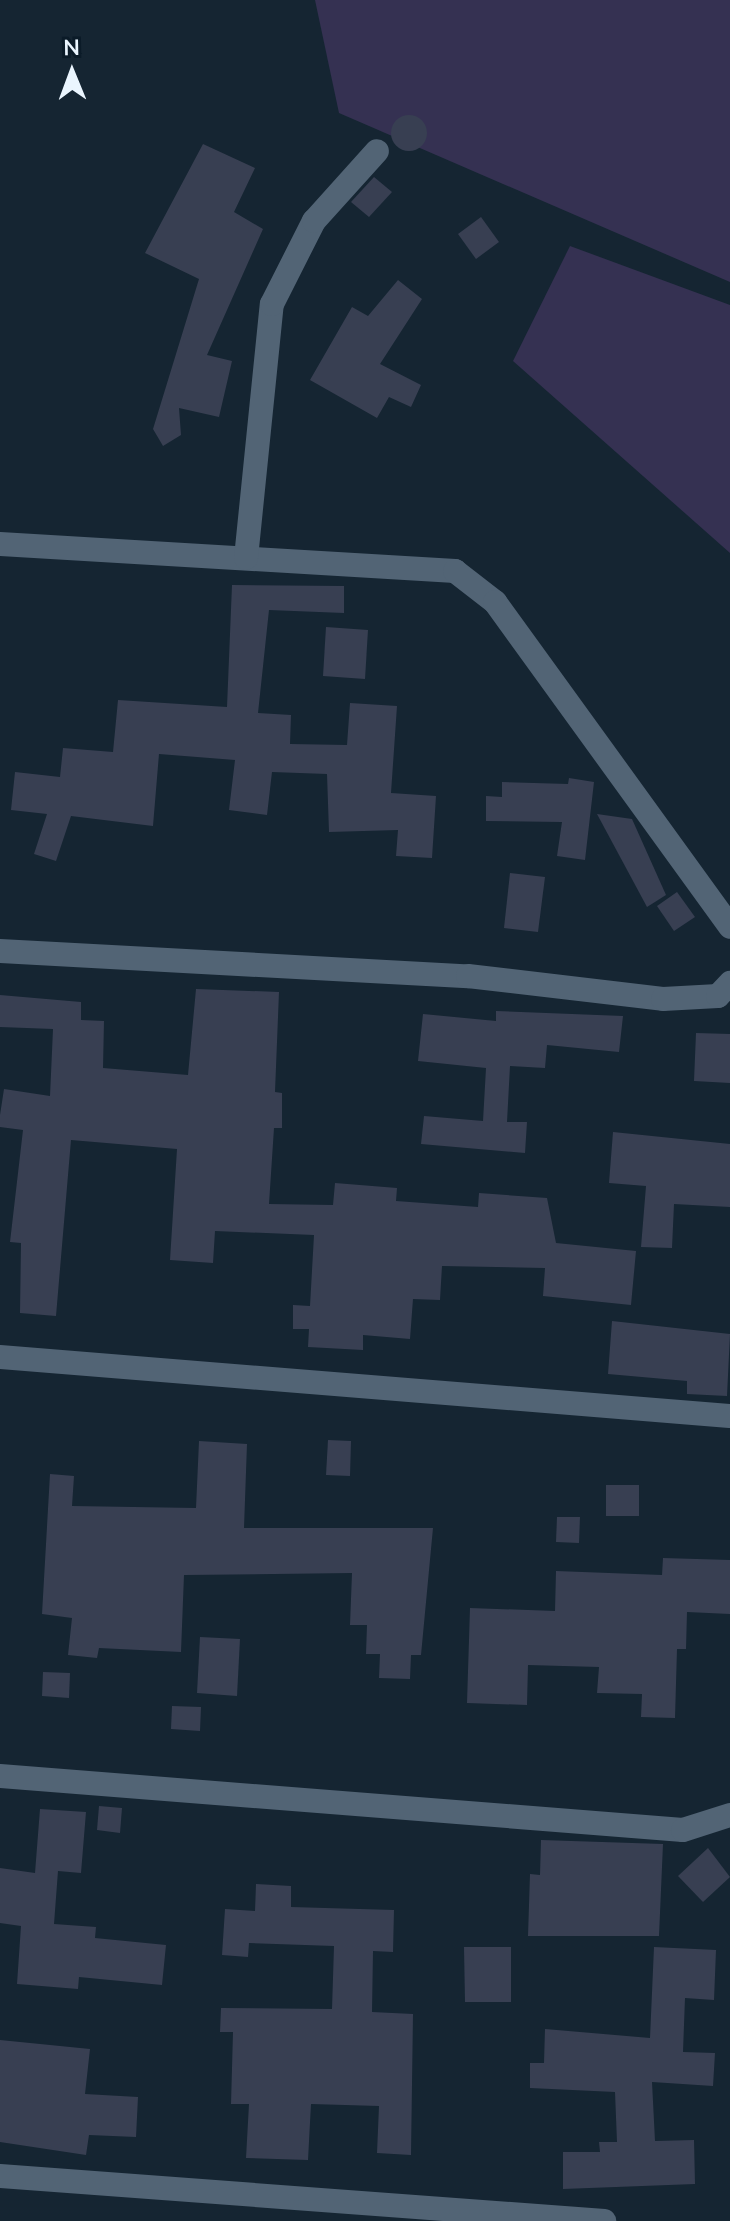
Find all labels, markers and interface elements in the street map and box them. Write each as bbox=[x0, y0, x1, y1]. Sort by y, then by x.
north arrow bbox=[32, 32, 112, 112]
text: N bbox=[63, 33, 80, 63]

